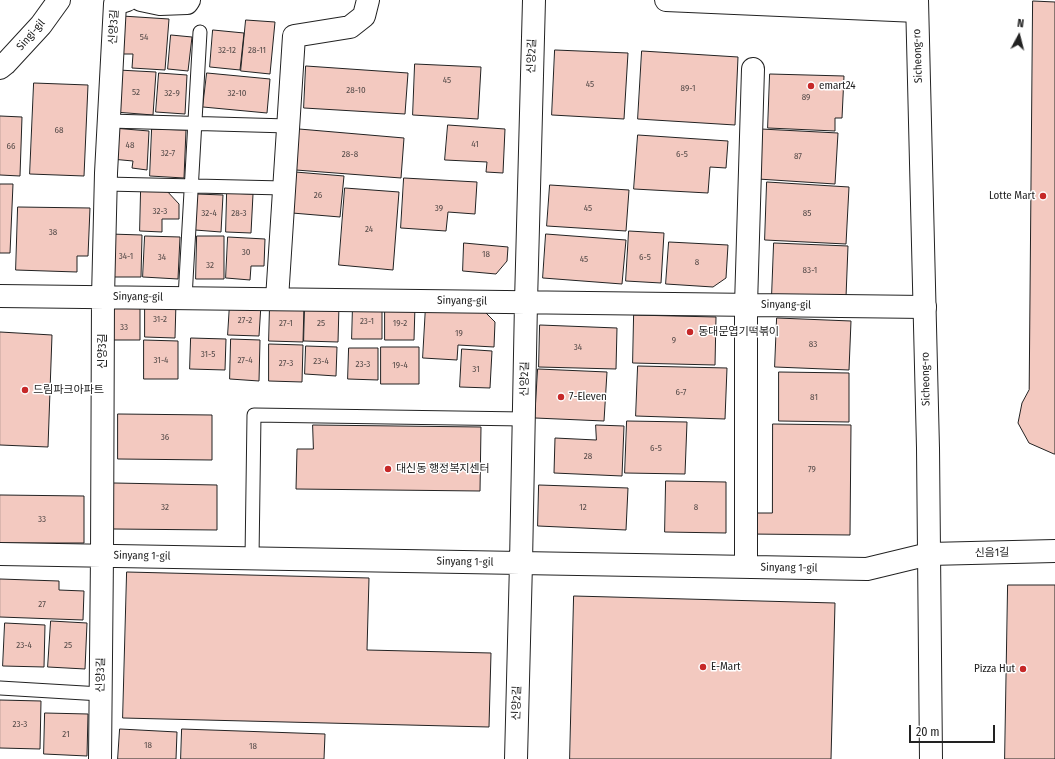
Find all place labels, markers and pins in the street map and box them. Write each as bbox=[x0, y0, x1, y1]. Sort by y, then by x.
place label: emart24 bbox=[819, 79, 856, 93]
marker: emart24 bbox=[806, 81, 816, 91]
place label: Lotte Mart bbox=[989, 189, 1035, 203]
marker: Lotte Mart bbox=[1038, 191, 1048, 201]
place label: 동대문엽기떡볶이 bbox=[698, 325, 779, 339]
marker: 동대문엽기떡볶이 bbox=[685, 327, 695, 337]
place label: 드림파크아파트 bbox=[33, 383, 104, 397]
marker: 드림파크아파트 bbox=[20, 385, 30, 395]
place label: 7-Eleven bbox=[569, 390, 607, 404]
marker: 7-Eleven bbox=[556, 392, 566, 402]
place label: 대신동 행정복지센터 bbox=[396, 462, 490, 476]
marker: 대신동 행정복지센터 bbox=[383, 464, 393, 474]
place label: E-Mart bbox=[711, 660, 741, 674]
marker: E-Mart bbox=[698, 662, 708, 672]
place label: Pizza Hut bbox=[974, 662, 1015, 676]
marker: Pizza Hut bbox=[1018, 664, 1028, 674]

